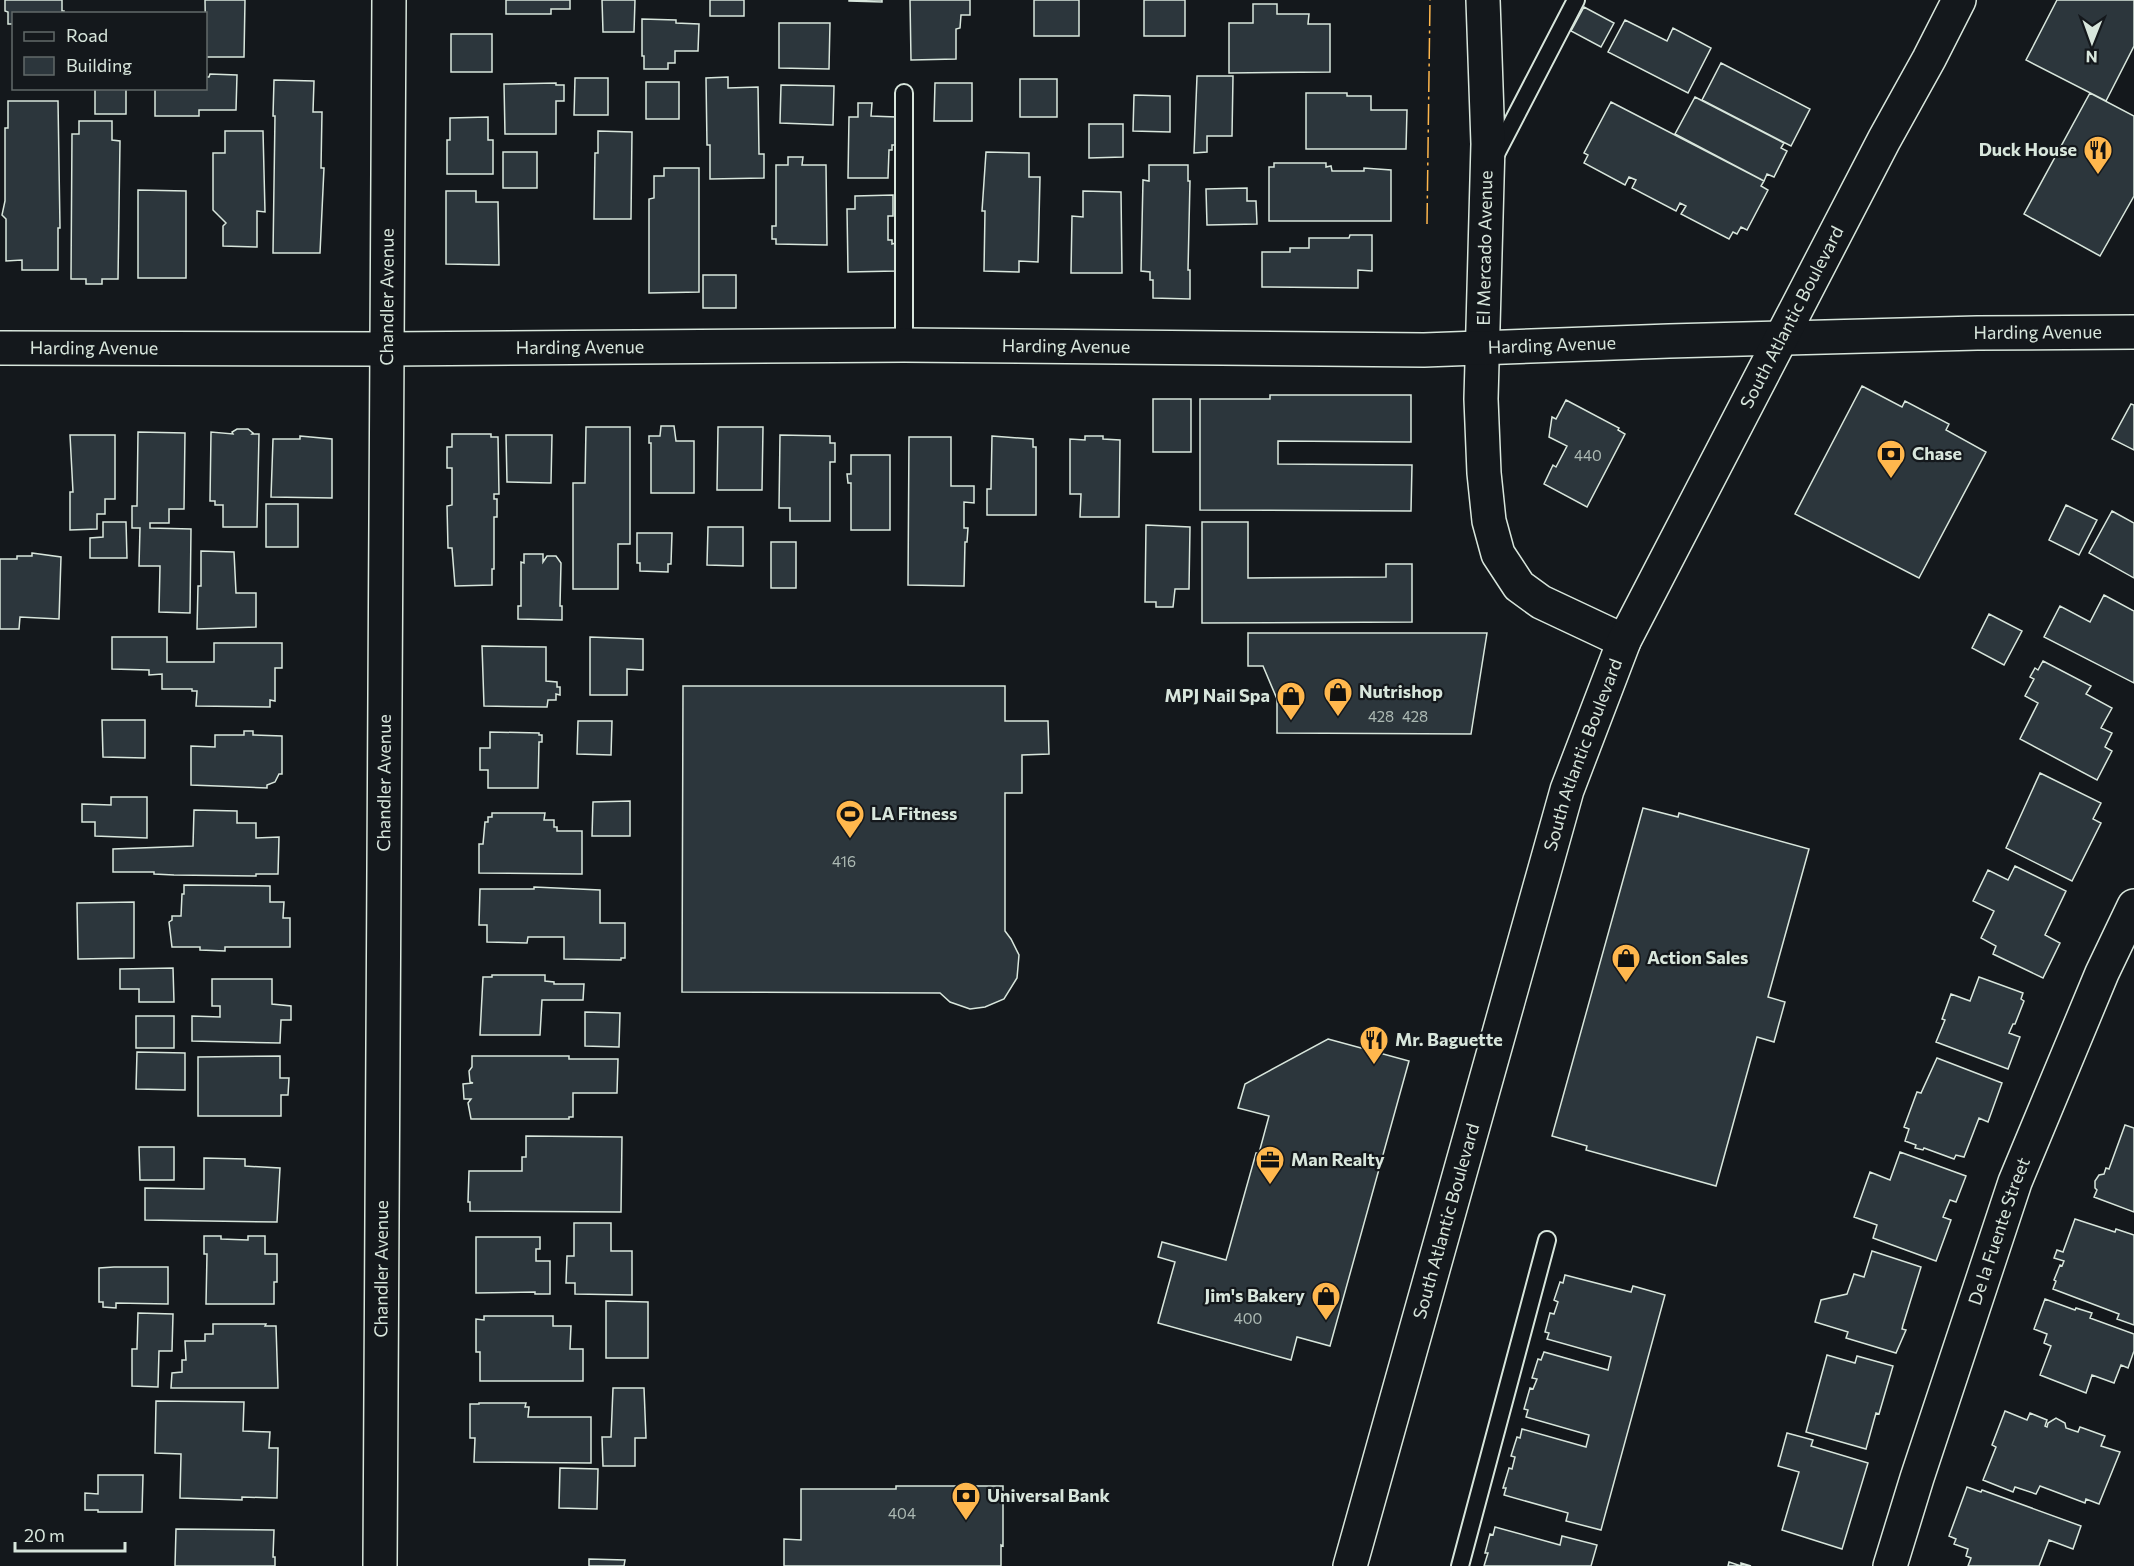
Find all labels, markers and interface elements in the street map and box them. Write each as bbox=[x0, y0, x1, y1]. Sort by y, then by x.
legend bbox=[12, 12, 207, 90]
north arrow bbox=[2062, 12, 2122, 72]
text: Road bbox=[66, 24, 108, 46]
text: N bbox=[2086, 48, 2098, 67]
text: Building bbox=[66, 54, 132, 76]
restaurant icon: Duck House bbox=[2082, 134, 2114, 176]
place label: Duck House bbox=[1979, 138, 2077, 160]
street label: El Mercado Avenue bbox=[1472, 170, 1496, 326]
street label: South Atlantic Boulevard bbox=[1735, 222, 1847, 412]
street label: Chandler Avenue bbox=[375, 228, 398, 366]
street label: Harding Avenue bbox=[1973, 320, 2102, 343]
street label: Harding Avenue bbox=[1487, 331, 1616, 358]
street label: Harding Avenue bbox=[1002, 334, 1130, 357]
street label: Harding Avenue bbox=[516, 335, 644, 358]
street label: Harding Avenue bbox=[30, 336, 158, 358]
bank icon: Chase bbox=[1875, 438, 1907, 480]
place label: Chase bbox=[1912, 442, 1962, 464]
house number: 440 bbox=[1574, 446, 1602, 464]
street label: South Atlantic Boulevard bbox=[1538, 655, 1626, 853]
shop icon: Nutrishop bbox=[1322, 676, 1354, 718]
shop icon: MPJ Nail Spa bbox=[1275, 680, 1307, 722]
place label: Nutrishop bbox=[1359, 680, 1443, 702]
place label: MPJ Nail Spa bbox=[1164, 684, 1270, 706]
house number: 428 bbox=[1368, 707, 1394, 725]
house number: 428 bbox=[1402, 707, 1428, 725]
street label: Chandler Avenue bbox=[372, 714, 395, 852]
sports icon: LA Fitness bbox=[834, 798, 866, 840]
place label: LA Fitness bbox=[871, 802, 957, 824]
house number: 416 bbox=[832, 852, 856, 870]
shop icon: Action Sales bbox=[1610, 942, 1642, 984]
place label: Action Sales bbox=[1647, 946, 1748, 968]
restaurant icon: Mr. Baguette bbox=[1358, 1024, 1390, 1066]
place label: Mr. Baguette bbox=[1395, 1028, 1503, 1050]
street label: South Atlantic Boulevard bbox=[1408, 1121, 1483, 1321]
office icon: Man Realty bbox=[1254, 1144, 1286, 1186]
place label: Man Realty bbox=[1291, 1148, 1385, 1170]
street label: De la Fuente Street bbox=[1963, 1154, 2034, 1308]
street label: Chandler Avenue bbox=[369, 1200, 392, 1338]
shop icon: Jim's Bakery bbox=[1310, 1280, 1342, 1322]
place label: Jim's Bakery bbox=[1205, 1284, 1305, 1306]
house number: 400 bbox=[1234, 1309, 1262, 1327]
bank icon: Universal Bank bbox=[950, 1480, 982, 1522]
place label: Universal Bank bbox=[987, 1484, 1111, 1506]
house number: 404 bbox=[888, 1504, 916, 1522]
scale bar bbox=[15, 1515, 124, 1553]
text: 20 m bbox=[24, 1524, 65, 1546]

